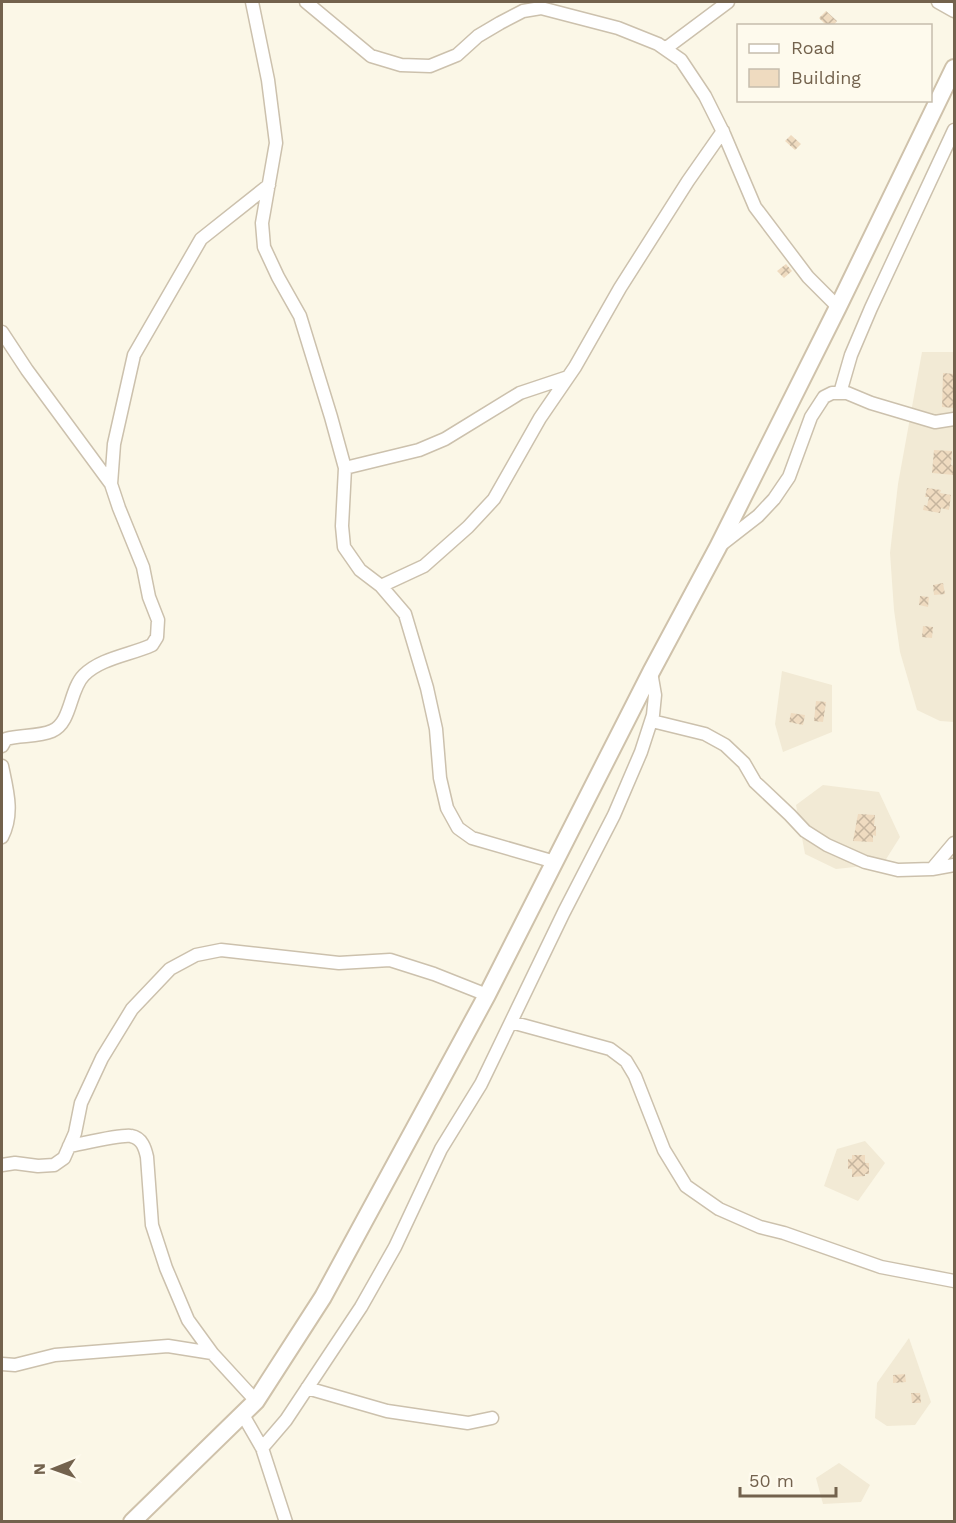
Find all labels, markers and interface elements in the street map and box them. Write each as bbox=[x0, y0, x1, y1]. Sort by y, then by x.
legend bbox=[737, 24, 932, 102]
text: Road bbox=[791, 37, 835, 58]
text: Building bbox=[791, 67, 861, 88]
north arrow bbox=[24, 1439, 84, 1499]
scale bar bbox=[740, 1460, 836, 1498]
text: N bbox=[30, 1463, 49, 1475]
text: 50 m bbox=[749, 1470, 794, 1491]

